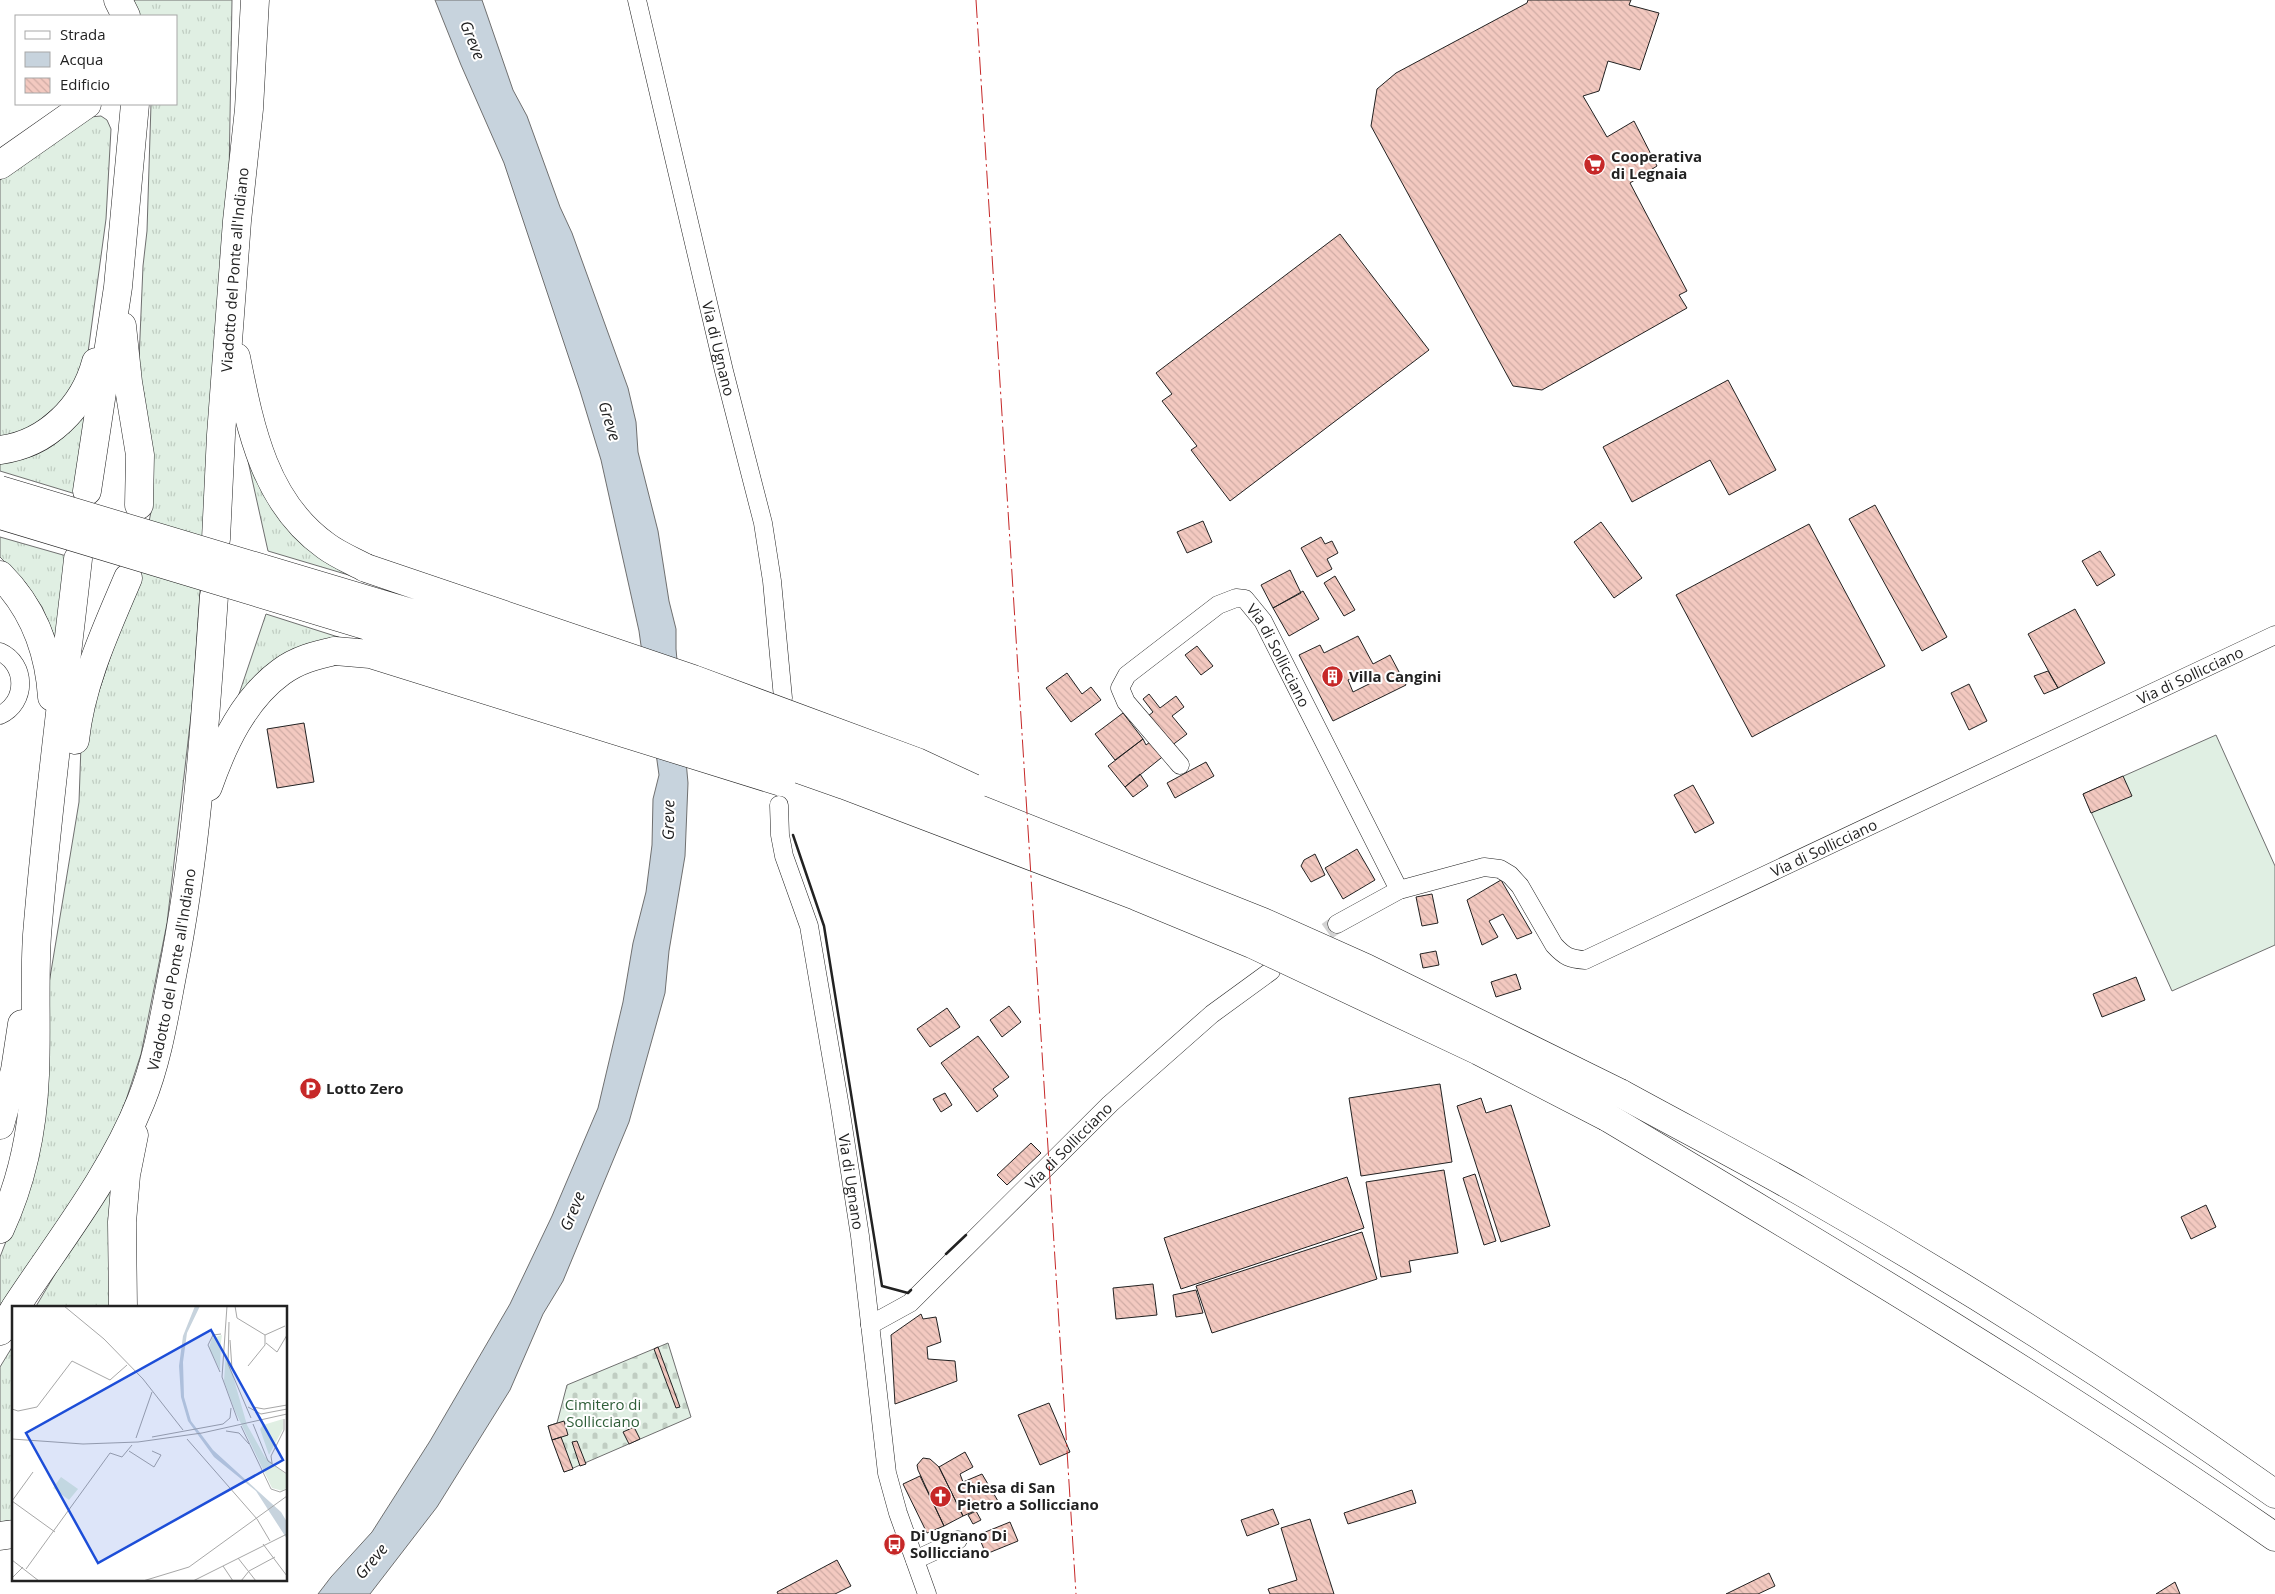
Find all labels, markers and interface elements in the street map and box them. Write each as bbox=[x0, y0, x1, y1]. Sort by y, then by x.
legend bbox=[15, 15, 178, 105]
water label: Greve bbox=[455, 17, 491, 63]
text: Strada bbox=[60, 24, 106, 44]
text: Acqua bbox=[60, 49, 103, 69]
text: Edificio bbox=[60, 74, 110, 94]
place label: Cooperativa di Legnaia bbox=[1611, 146, 1702, 183]
supermarket icon: Cooperativa di Legnaia bbox=[1583, 153, 1607, 177]
street label: Viadotto del Ponte all'Indiano bbox=[216, 166, 253, 373]
street label: Via di Ugnano bbox=[698, 299, 740, 398]
water label: Greve bbox=[594, 398, 626, 444]
street label: Via di Sollicciano bbox=[1242, 599, 1315, 710]
street label: Via di Sollicciano bbox=[2134, 641, 2246, 709]
building icon: Villa Cangini bbox=[1321, 664, 1345, 688]
place label: Villa Cangini bbox=[1349, 666, 1441, 686]
water label: Greve bbox=[657, 800, 679, 840]
street label: Via di Sollicciano bbox=[1767, 814, 1880, 881]
street label: Viadotto del Ponte all'Indiano bbox=[142, 867, 200, 1073]
parking icon: Lotto Zero bbox=[298, 1076, 322, 1100]
place label: Lotto Zero bbox=[326, 1078, 404, 1098]
street label: Via di Sollicciano bbox=[1020, 1098, 1116, 1193]
street label: Via di Ugnano bbox=[834, 1132, 869, 1231]
water label: Greve bbox=[554, 1188, 590, 1234]
inset map bbox=[12, 1306, 288, 1582]
park label: Cimitero di Sollicciano bbox=[565, 1394, 641, 1431]
place label: Chiesa di San Pietro a Sollicciano bbox=[957, 1477, 1099, 1514]
church icon: Chiesa di San Pietro a Sollicciano bbox=[929, 1484, 953, 1508]
place label: Di Ugnano Di Sollicciano bbox=[910, 1525, 1007, 1562]
bus stop icon: Di Ugnano Di Sollicciano bbox=[882, 1532, 906, 1556]
water label: Greve bbox=[350, 1538, 392, 1584]

